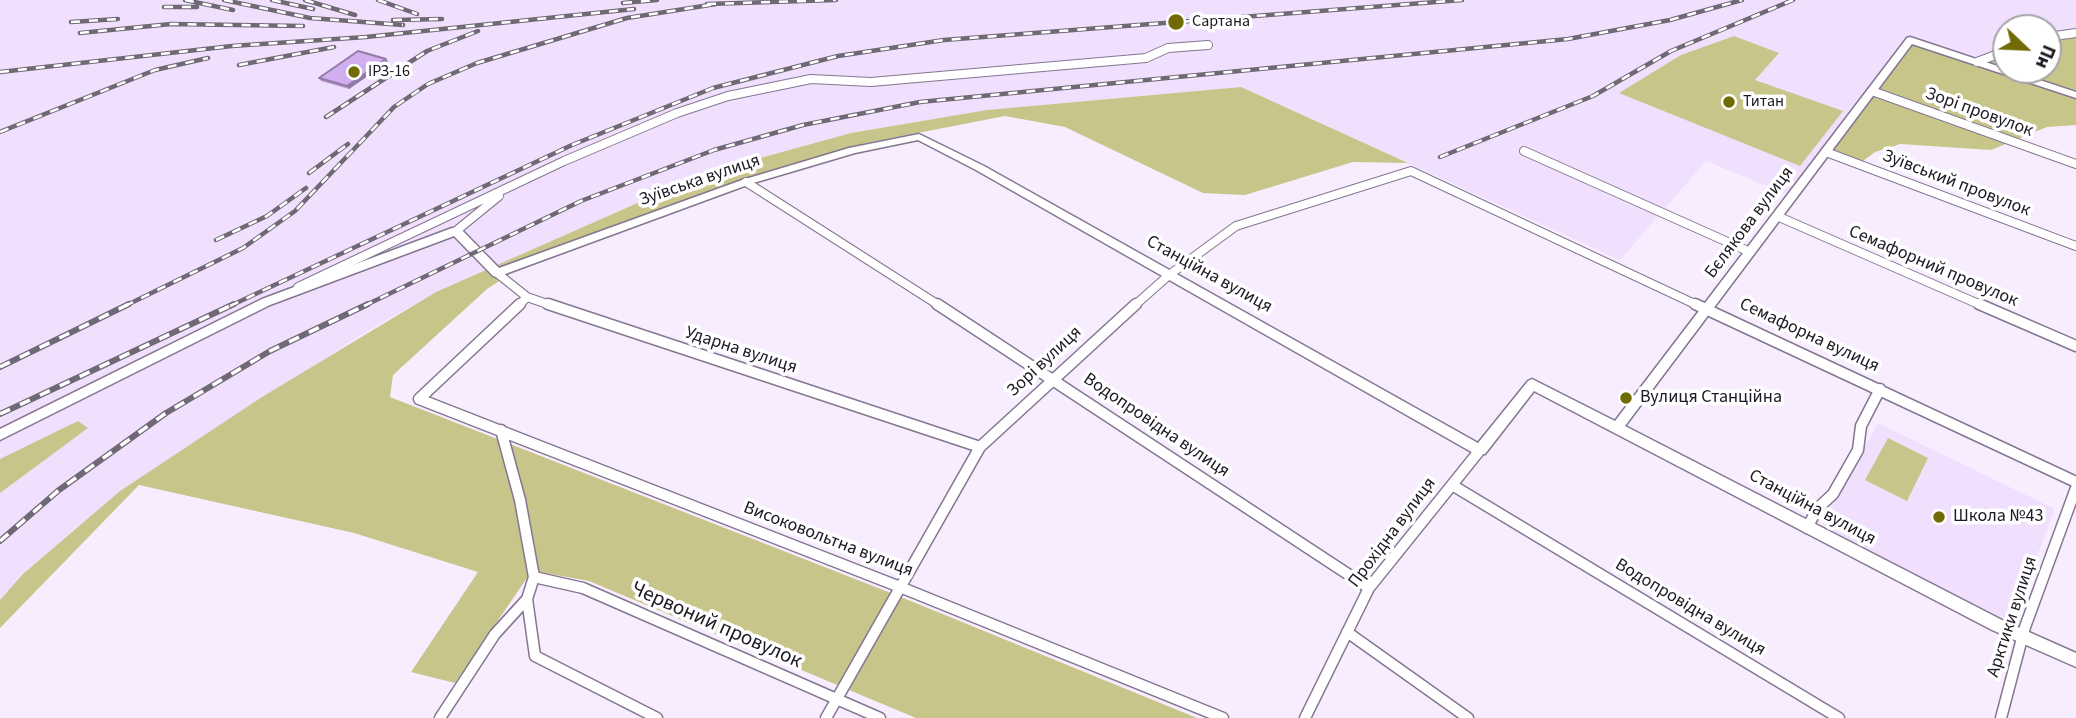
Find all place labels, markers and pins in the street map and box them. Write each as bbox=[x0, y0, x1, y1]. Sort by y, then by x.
marker: Сартана bbox=[1166, 12, 1186, 32]
place label: Сартана bbox=[1192, 12, 1250, 32]
place label: ІРЗ-16 bbox=[368, 62, 410, 82]
marker: ІРЗ-16 bbox=[346, 64, 362, 80]
place label: Титан bbox=[1743, 92, 1784, 112]
marker: Титан bbox=[1721, 94, 1737, 110]
place label: Вулиця Станційна bbox=[1640, 387, 1782, 409]
marker: Вулиця Станційна bbox=[1618, 390, 1634, 406]
place label: Школа №43 bbox=[1953, 506, 2043, 528]
marker: Школа №43 bbox=[1931, 509, 1947, 525]

